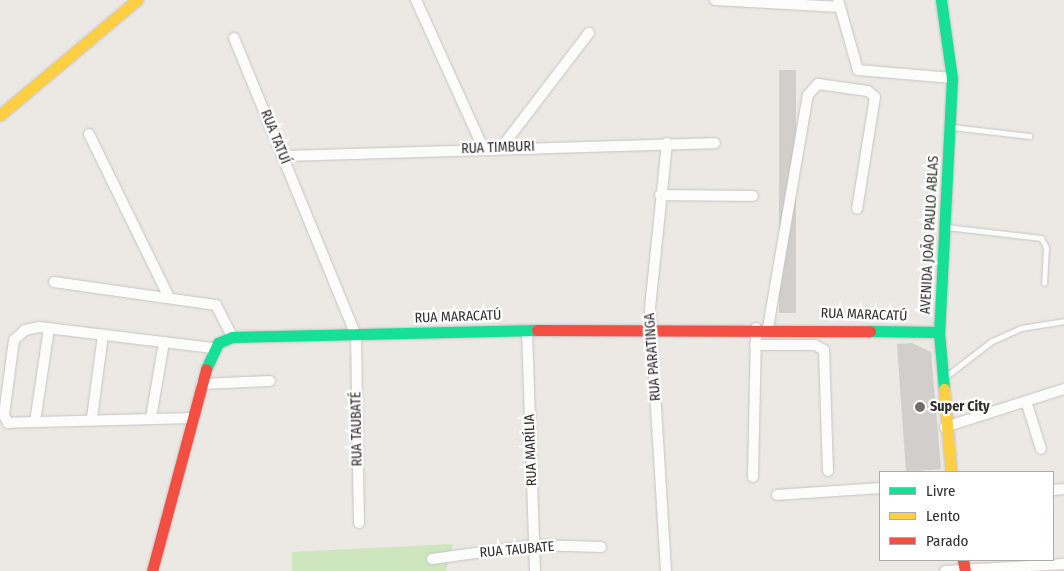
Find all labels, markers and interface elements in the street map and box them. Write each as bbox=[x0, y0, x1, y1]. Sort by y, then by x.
street label: RUA TATUÍ bbox=[257, 107, 293, 167]
street label: RUA TIMBURI bbox=[461, 138, 535, 158]
street label: AVENIDA JOÃO PAULO ABLAS bbox=[917, 155, 943, 315]
street label: RUA MARACATÚ bbox=[820, 305, 908, 325]
street label: RUA MARACATÚ bbox=[414, 307, 502, 327]
street label: RUA PARATINGA bbox=[642, 312, 664, 402]
street label: RUA TAUBATÉ bbox=[348, 391, 366, 467]
place label: Super City bbox=[930, 399, 990, 415]
marker: Super City bbox=[914, 401, 926, 413]
street label: RUA MARÍLIA bbox=[521, 414, 541, 486]
legend bbox=[879, 471, 1054, 561]
text: Livre bbox=[926, 482, 955, 500]
text: Lento bbox=[926, 507, 960, 525]
text: Parado bbox=[926, 532, 968, 550]
street label: RUA TAUBATE bbox=[479, 538, 555, 562]

